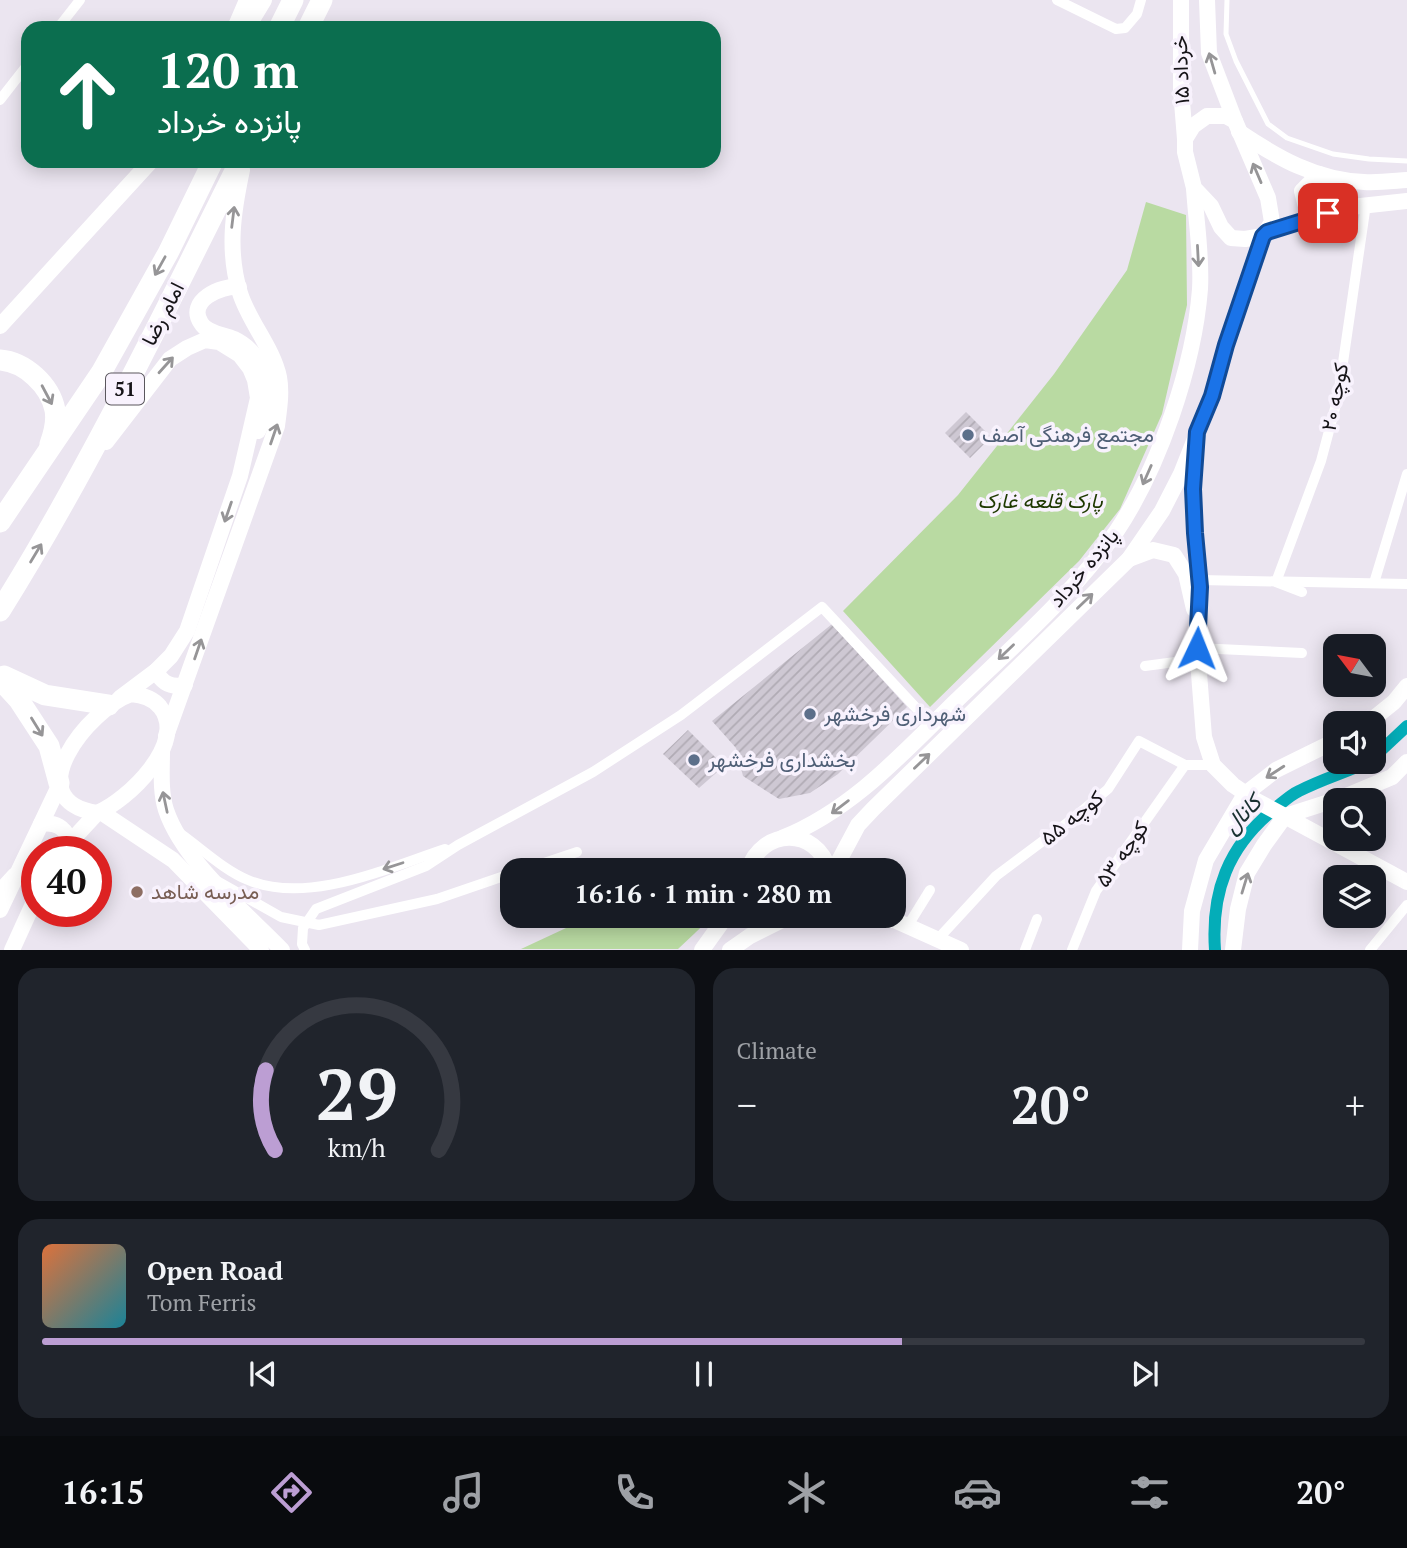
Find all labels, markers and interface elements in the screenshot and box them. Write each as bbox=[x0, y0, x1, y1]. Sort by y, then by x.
street label: ۱۵ خرداد bbox=[1165, 35, 1195, 105]
text: 120 m bbox=[157, 37, 299, 102]
icon: ahead bbox=[42, 49, 133, 140]
one-way arrow bbox=[1205, 52, 1218, 74]
text: پانزده خرداد bbox=[157, 100, 302, 142]
one-way arrow bbox=[1250, 163, 1263, 185]
pin bbox=[1298, 183, 1358, 243]
icon: arrive bbox=[1309, 194, 1347, 232]
one-way arrow bbox=[227, 206, 240, 229]
one-way arrow bbox=[1192, 244, 1205, 267]
one-way arrow bbox=[153, 255, 167, 275]
street label: امام رضا bbox=[134, 277, 191, 351]
one-way arrow bbox=[158, 356, 174, 374]
street label: کوچه ۲۰ bbox=[1314, 360, 1355, 433]
road number: 51 bbox=[106, 374, 144, 404]
one-way arrow bbox=[40, 384, 54, 404]
place label: مجتمع فرهنگی آصف bbox=[982, 420, 1154, 449]
one-way arrow bbox=[268, 424, 281, 446]
marker: مجتمع فرهنگی آصف bbox=[960, 427, 976, 443]
one-way arrow bbox=[1140, 464, 1153, 486]
park label: پارک قلعه غارک bbox=[977, 486, 1103, 515]
one-way arrow bbox=[221, 501, 234, 523]
street label: پانزده خرداد bbox=[1042, 522, 1125, 613]
one-way arrow bbox=[29, 544, 43, 564]
one-way arrow bbox=[1076, 593, 1093, 610]
position arrow bbox=[1160, 611, 1234, 685]
north arrow bbox=[1323, 634, 1386, 696]
map controls bbox=[1323, 634, 1386, 928]
one-way arrow bbox=[192, 638, 205, 660]
one-way arrow bbox=[998, 644, 1015, 661]
place label: شهرداری فرخشهر bbox=[823, 699, 966, 727]
marker: شهرداری فرخشهر bbox=[802, 706, 818, 722]
button: sound bbox=[1323, 711, 1386, 774]
one-way arrow bbox=[30, 717, 45, 736]
place label: بخشداری فرخشهر bbox=[707, 745, 856, 773]
marker: بخشداری فرخشهر bbox=[686, 752, 702, 768]
one-way arrow bbox=[914, 752, 931, 769]
one-way arrow bbox=[1265, 766, 1285, 780]
street label: کوچه ۵۵ bbox=[1034, 783, 1109, 852]
water label: کانال bbox=[1215, 785, 1271, 840]
button: search bbox=[1323, 788, 1386, 851]
one-way arrow bbox=[157, 791, 171, 814]
one-way arrow bbox=[831, 799, 849, 814]
street label: کوچه ۵۳ bbox=[1088, 815, 1155, 893]
speed limit sign: 40 bbox=[21, 836, 112, 927]
one-way arrow bbox=[382, 860, 404, 873]
button: layers bbox=[1323, 865, 1386, 928]
one-way arrow bbox=[1240, 872, 1253, 894]
text: 16:16 · 1 min · 280 m bbox=[574, 876, 832, 910]
place label: مدرسه شاهد bbox=[151, 877, 259, 905]
marker: مدرسه شاهد bbox=[129, 884, 145, 900]
text: Climate bbox=[737, 1035, 817, 1066]
text: 29 bbox=[315, 1045, 397, 1142]
text: 20° bbox=[1011, 1070, 1091, 1139]
text: − bbox=[737, 1080, 757, 1130]
text: + bbox=[1345, 1080, 1365, 1130]
text: km/h bbox=[327, 1131, 385, 1164]
text: Open Road bbox=[147, 1253, 283, 1287]
text: Tom Ferris bbox=[147, 1287, 257, 1318]
icon: previous bbox=[244, 1355, 282, 1393]
icon: pause bbox=[685, 1355, 723, 1393]
icon: next bbox=[1126, 1355, 1164, 1393]
icon: directions bbox=[267, 1468, 316, 1517]
icon: music bbox=[439, 1468, 488, 1517]
icon: phone bbox=[610, 1468, 659, 1517]
icon: climate bbox=[782, 1468, 831, 1517]
icon: car bbox=[953, 1468, 1002, 1517]
icon: filters bbox=[1125, 1468, 1174, 1517]
text: 16:15 bbox=[61, 1471, 145, 1513]
text: 20° bbox=[1296, 1471, 1346, 1513]

